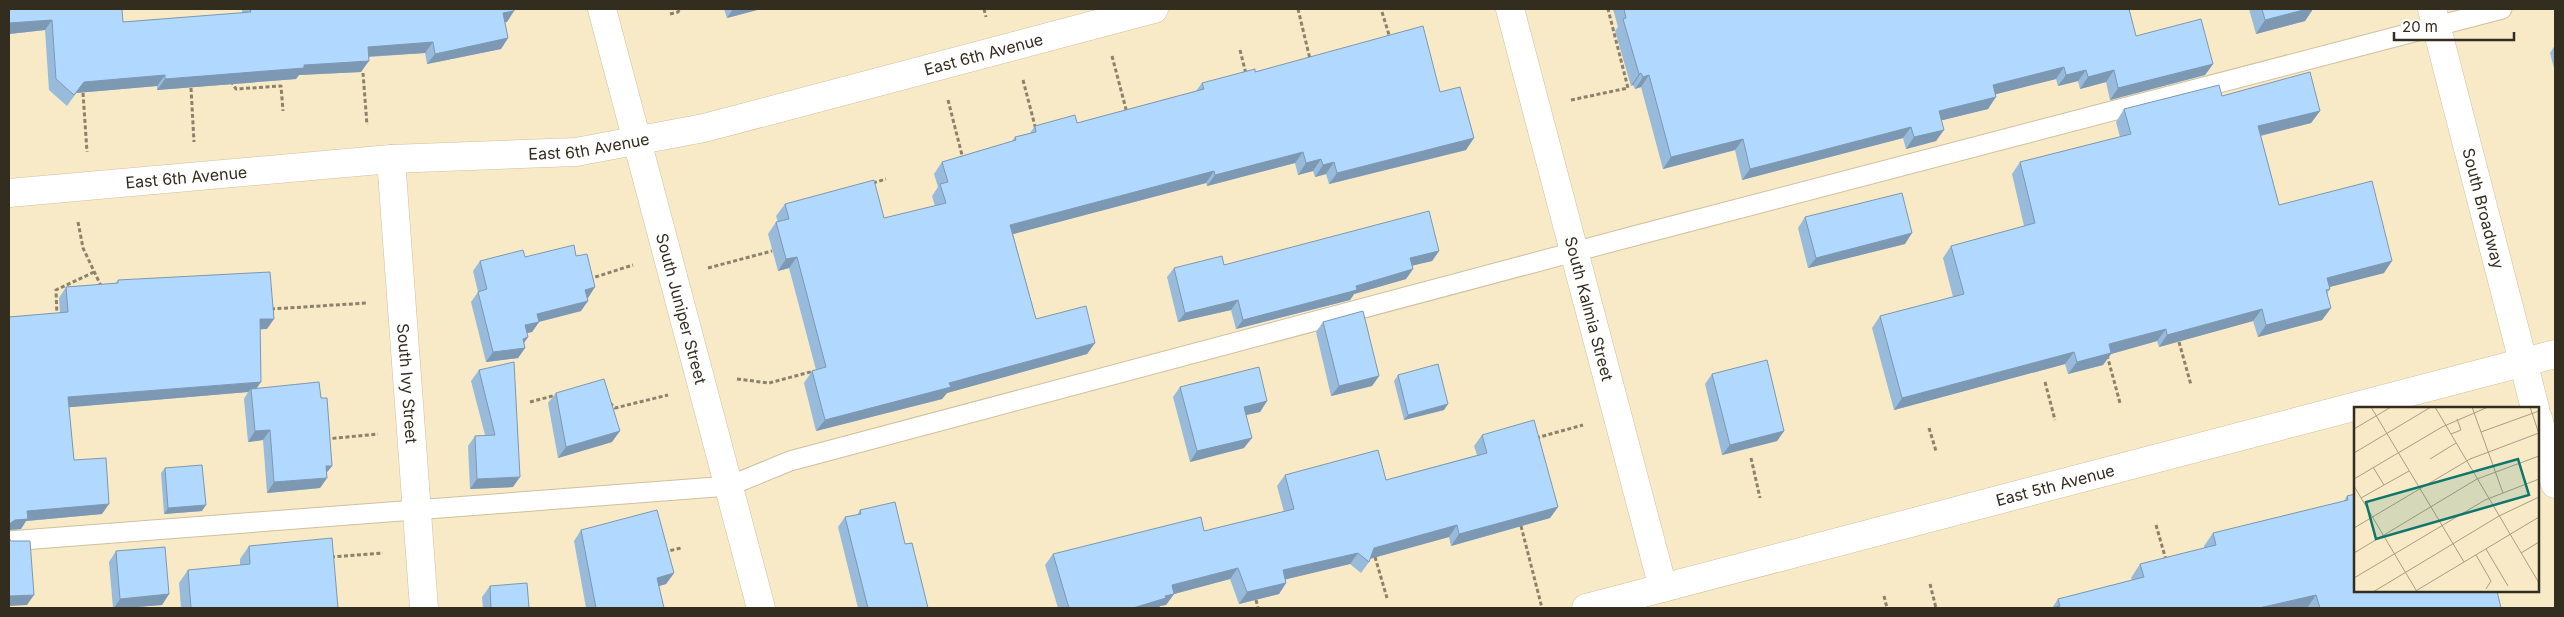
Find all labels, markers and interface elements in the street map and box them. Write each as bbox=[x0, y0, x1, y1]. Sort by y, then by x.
scale bar bbox=[2394, 10, 2514, 42]
text: 20 m bbox=[2402, 17, 2438, 36]
street label: East 6th Avenue bbox=[922, 29, 1045, 79]
street label: East 6th Avenue bbox=[528, 128, 651, 164]
street label: South Broadway bbox=[2458, 146, 2509, 271]
street label: East 6th Avenue bbox=[125, 162, 248, 193]
street label: South Juniper Street bbox=[652, 231, 711, 386]
street label: South Kalmia Street bbox=[1561, 234, 1618, 383]
street label: South Ivy Street bbox=[393, 323, 422, 444]
inset map bbox=[2354, 407, 2539, 592]
street label: East 5th Avenue bbox=[1994, 460, 2117, 510]

